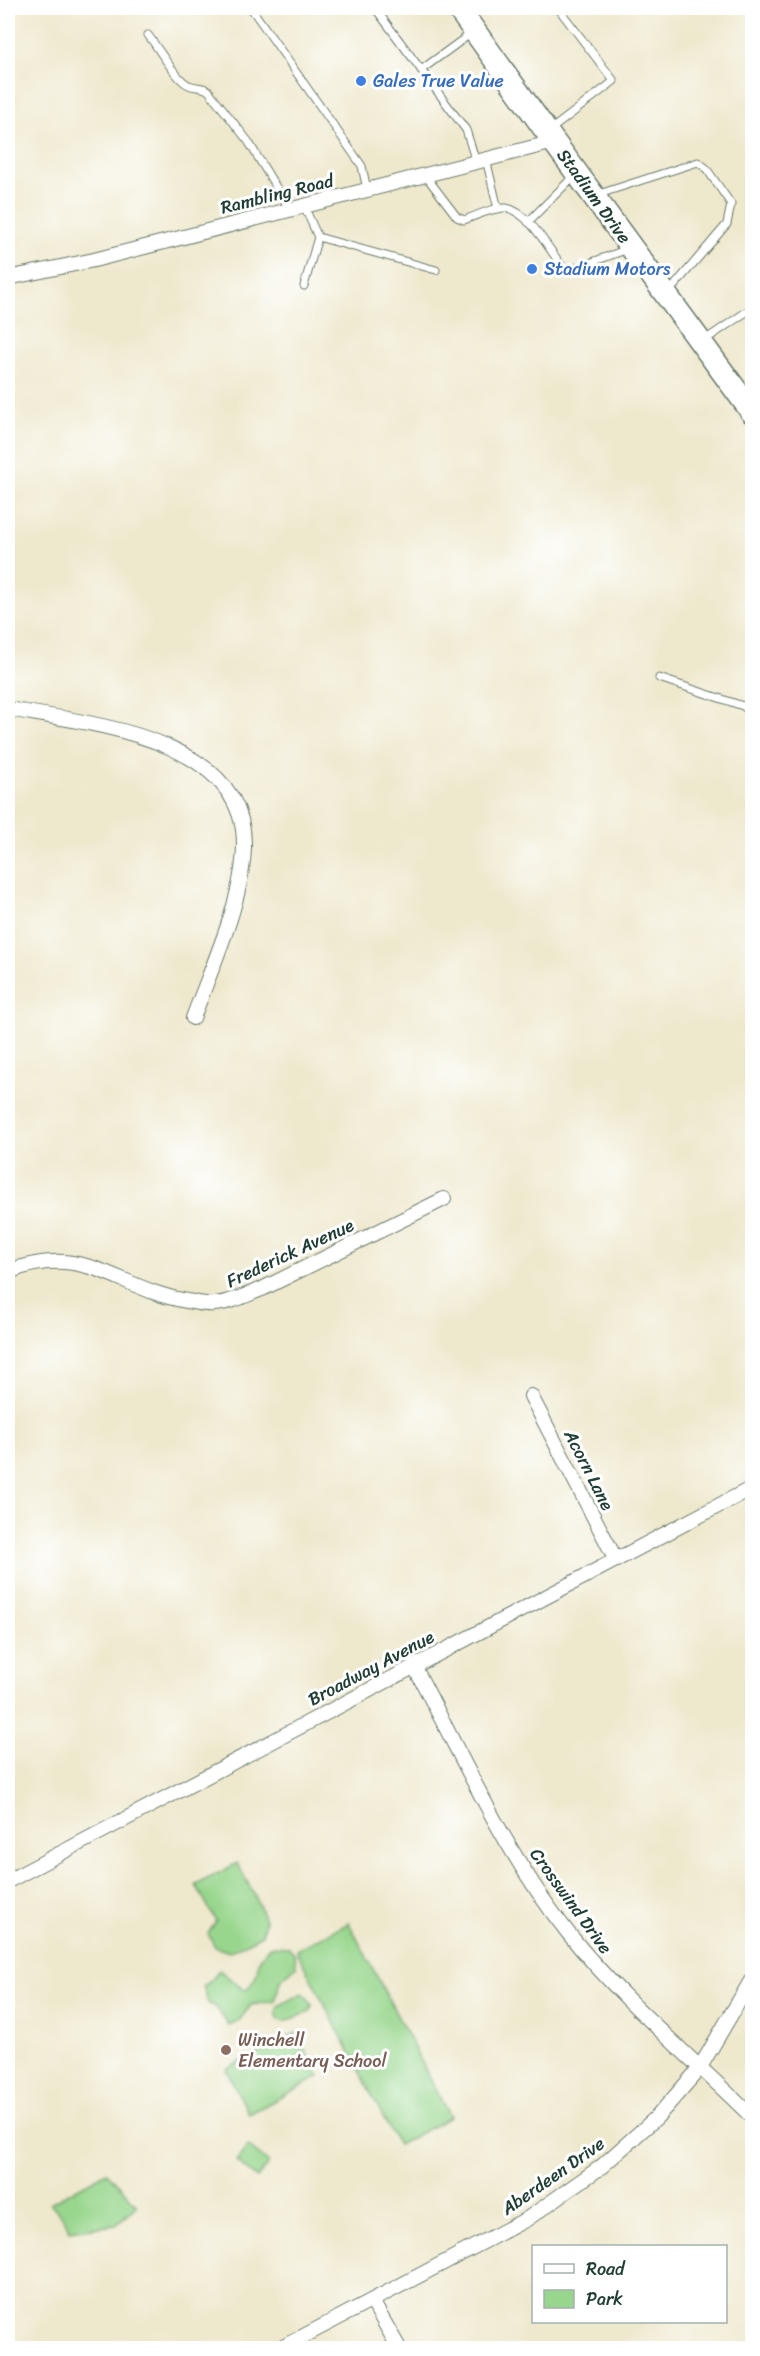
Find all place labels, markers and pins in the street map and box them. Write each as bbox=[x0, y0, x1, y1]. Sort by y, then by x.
place label: Gales True Value bbox=[373, 65, 504, 97]
marker: Gales True Value bbox=[354, 74, 368, 88]
place label: Stadium Motors bbox=[544, 253, 671, 285]
marker: Stadium Motors bbox=[525, 262, 539, 276]
place label: Winchell Elementary School bbox=[238, 2024, 387, 2077]
marker: Winchell Elementary School bbox=[219, 2043, 233, 2057]

